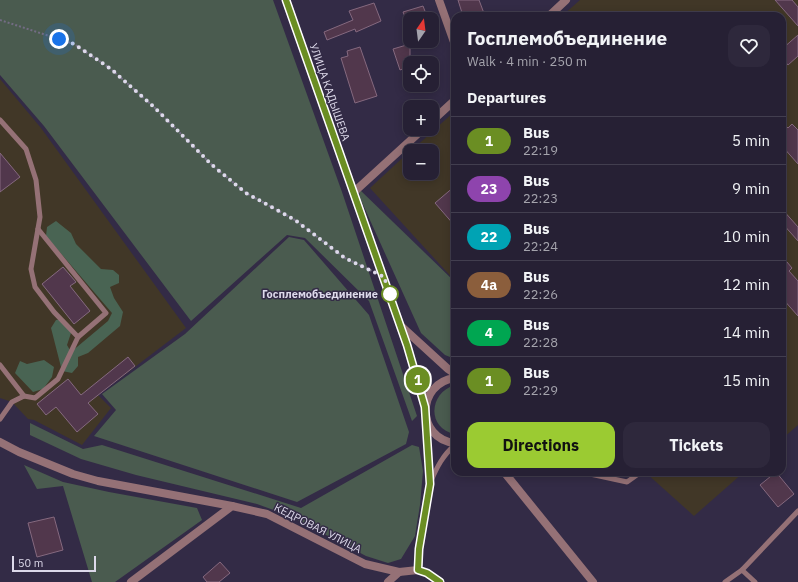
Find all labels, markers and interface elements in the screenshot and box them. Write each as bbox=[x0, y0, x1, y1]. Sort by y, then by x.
north arrow bbox=[403, 12, 439, 48]
map controls bbox=[403, 12, 439, 180]
button: heart bbox=[728, 25, 770, 67]
text: Госплемобъединение bbox=[467, 26, 667, 50]
your location bbox=[49, 29, 69, 49]
street label: УЛИЦА КАДЫШЕВА bbox=[307, 41, 353, 143]
text: Walk · 4 min · 250 m bbox=[467, 53, 587, 70]
button: locate bbox=[403, 56, 439, 92]
text: Departures bbox=[467, 88, 546, 107]
button: + bbox=[403, 100, 439, 136]
text: Bus bbox=[523, 123, 550, 142]
text: 5 min bbox=[732, 131, 770, 150]
text: 1 bbox=[485, 132, 493, 150]
text: 22:19 bbox=[523, 142, 558, 159]
button: − bbox=[403, 144, 439, 180]
text: Bus bbox=[523, 171, 550, 190]
text: 9 min bbox=[732, 179, 770, 198]
text: 23 bbox=[481, 180, 497, 198]
text: 22:23 bbox=[523, 190, 558, 207]
text: Bus bbox=[523, 219, 550, 238]
text: 10 min bbox=[723, 227, 770, 246]
text: 22 bbox=[481, 228, 497, 246]
text: 22:24 bbox=[523, 238, 558, 255]
text: Bus bbox=[523, 267, 550, 286]
text: 12 min bbox=[723, 275, 770, 294]
text: 4а bbox=[481, 276, 497, 294]
marker: Госплемобъединение bbox=[381, 285, 399, 303]
text: 22:26 bbox=[523, 286, 558, 303]
place label: Госплемобъединение bbox=[262, 287, 378, 301]
text: Bus bbox=[523, 315, 550, 334]
text: 14 min bbox=[723, 323, 770, 342]
text: 4 bbox=[485, 324, 493, 342]
text: 22:28 bbox=[523, 334, 558, 351]
text: Bus bbox=[523, 363, 550, 382]
line badge: 1 bbox=[405, 367, 431, 393]
text: 1 bbox=[414, 371, 422, 389]
text: 15 min bbox=[723, 371, 770, 390]
text: 1 bbox=[485, 372, 493, 390]
text: 22:29 bbox=[523, 382, 558, 399]
button: Directions bbox=[467, 422, 615, 468]
button: Tickets bbox=[623, 422, 770, 468]
street label: КЕДРОВАЯ УЛИЦА bbox=[272, 500, 364, 556]
scale bar bbox=[12, 554, 96, 573]
text: 50 m bbox=[18, 556, 43, 570]

